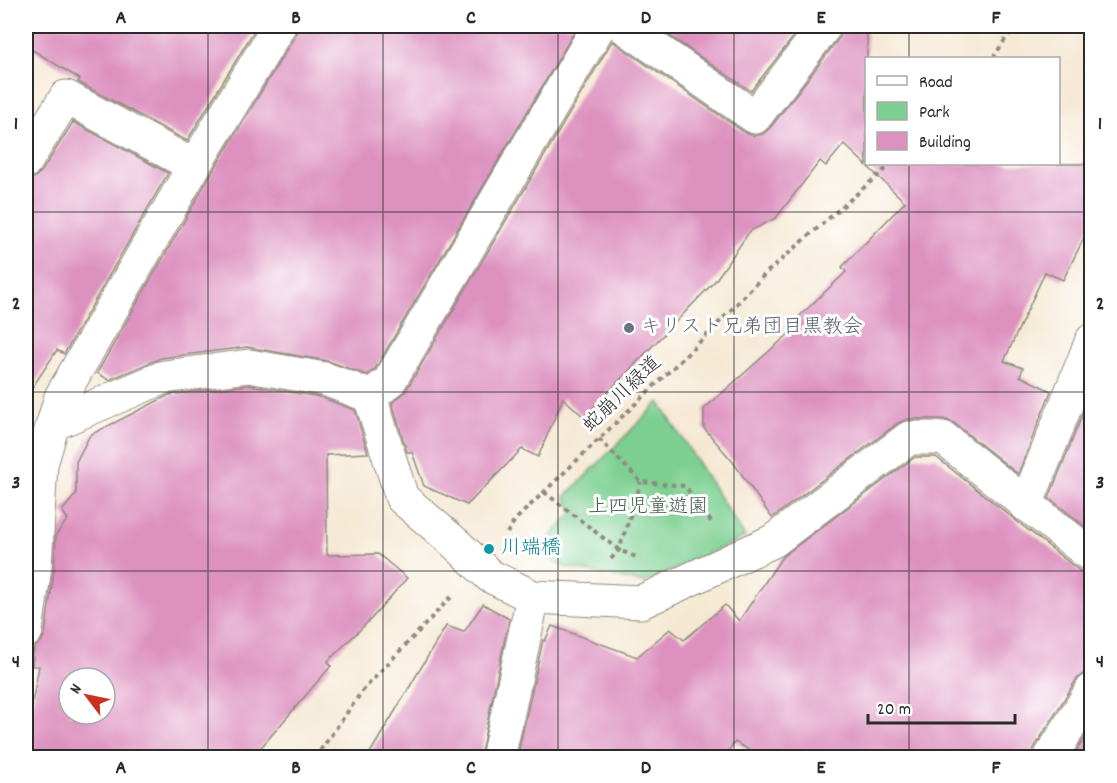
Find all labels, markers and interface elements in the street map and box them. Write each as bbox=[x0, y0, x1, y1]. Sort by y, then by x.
text: A bbox=[116, 5, 127, 33]
text: B bbox=[291, 5, 301, 33]
text: C bbox=[466, 5, 476, 33]
text: D bbox=[641, 5, 652, 33]
text: E bbox=[816, 5, 826, 33]
text: F bbox=[992, 5, 1002, 33]
legend bbox=[865, 57, 1060, 165]
text: Road bbox=[919, 71, 953, 96]
text: Park bbox=[919, 101, 950, 126]
text: 1 bbox=[14, 111, 18, 139]
text: 1 bbox=[1098, 111, 1102, 139]
text: Building bbox=[919, 131, 971, 156]
text: 2 bbox=[12, 291, 20, 319]
text: 2 bbox=[1096, 291, 1104, 319]
place label: キリスト兄弟団目黒教会 bbox=[641, 314, 863, 342]
marker: キリスト兄弟団目黒教会 bbox=[622, 321, 636, 335]
street label: 蛇崩川緑道 bbox=[577, 350, 669, 440]
text: 3 bbox=[12, 470, 20, 498]
text: 3 bbox=[1096, 470, 1104, 498]
park label: 上四児童遊園 bbox=[588, 494, 708, 522]
place label: 川端橋 bbox=[501, 535, 561, 563]
marker: 川端橋 bbox=[482, 542, 496, 556]
text: 4 bbox=[12, 649, 20, 677]
text: 4 bbox=[1096, 649, 1104, 677]
north arrow bbox=[57, 666, 117, 726]
text: N bbox=[65, 680, 88, 699]
scale bar bbox=[868, 687, 1015, 725]
text: 20 m bbox=[877, 698, 911, 723]
text: A bbox=[116, 755, 127, 783]
text: B bbox=[291, 755, 301, 783]
text: C bbox=[466, 755, 476, 783]
text: D bbox=[641, 755, 652, 783]
text: E bbox=[816, 755, 826, 783]
text: F bbox=[992, 755, 1002, 783]

